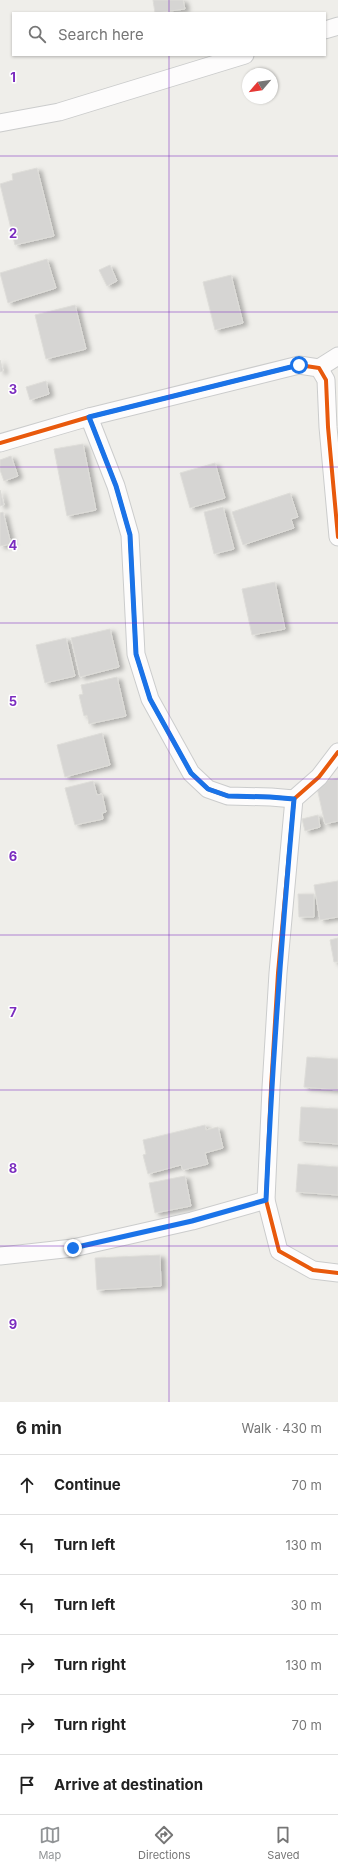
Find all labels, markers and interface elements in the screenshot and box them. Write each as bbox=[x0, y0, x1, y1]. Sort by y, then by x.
search box bbox=[12, 12, 326, 56]
icon: search bbox=[26, 23, 48, 45]
text: Search here bbox=[58, 25, 144, 44]
north arrow bbox=[242, 68, 278, 104]
text: 1 bbox=[10, 69, 16, 85]
text: 2 bbox=[9, 225, 17, 241]
route start bbox=[290, 356, 308, 374]
text: 3 bbox=[9, 381, 17, 397]
text: 4 bbox=[9, 537, 18, 553]
text: 5 bbox=[9, 693, 17, 709]
text: 6 bbox=[9, 848, 17, 864]
text: 7 bbox=[9, 1004, 17, 1020]
text: 8 bbox=[9, 1160, 17, 1176]
route end bbox=[64, 1239, 82, 1257]
text: 9 bbox=[9, 1316, 17, 1332]
text: 6 min bbox=[16, 1418, 62, 1438]
text: Walk · 430 m bbox=[242, 1420, 322, 1436]
icon: ahead bbox=[16, 1474, 38, 1496]
text: Continue bbox=[54, 1475, 121, 1494]
text: 70 m bbox=[292, 1477, 322, 1493]
icon: left bbox=[16, 1534, 38, 1556]
text: Turn left bbox=[54, 1535, 115, 1554]
text: 130 m bbox=[285, 1537, 322, 1553]
icon: left bbox=[16, 1594, 38, 1616]
text: Turn left bbox=[54, 1595, 115, 1614]
text: 30 m bbox=[291, 1597, 322, 1613]
icon: right bbox=[16, 1654, 38, 1676]
text: Turn right bbox=[54, 1655, 126, 1674]
text: 130 m bbox=[285, 1657, 322, 1673]
icon: right bbox=[16, 1714, 38, 1736]
text: Turn right bbox=[54, 1715, 126, 1734]
text: 70 m bbox=[292, 1717, 322, 1733]
icon: arrive bbox=[16, 1774, 38, 1796]
text: Arrive at destination bbox=[54, 1775, 203, 1794]
tab: Map bbox=[38, 1824, 61, 1862]
tab: Directions bbox=[138, 1824, 191, 1862]
tab: Saved bbox=[267, 1824, 300, 1862]

